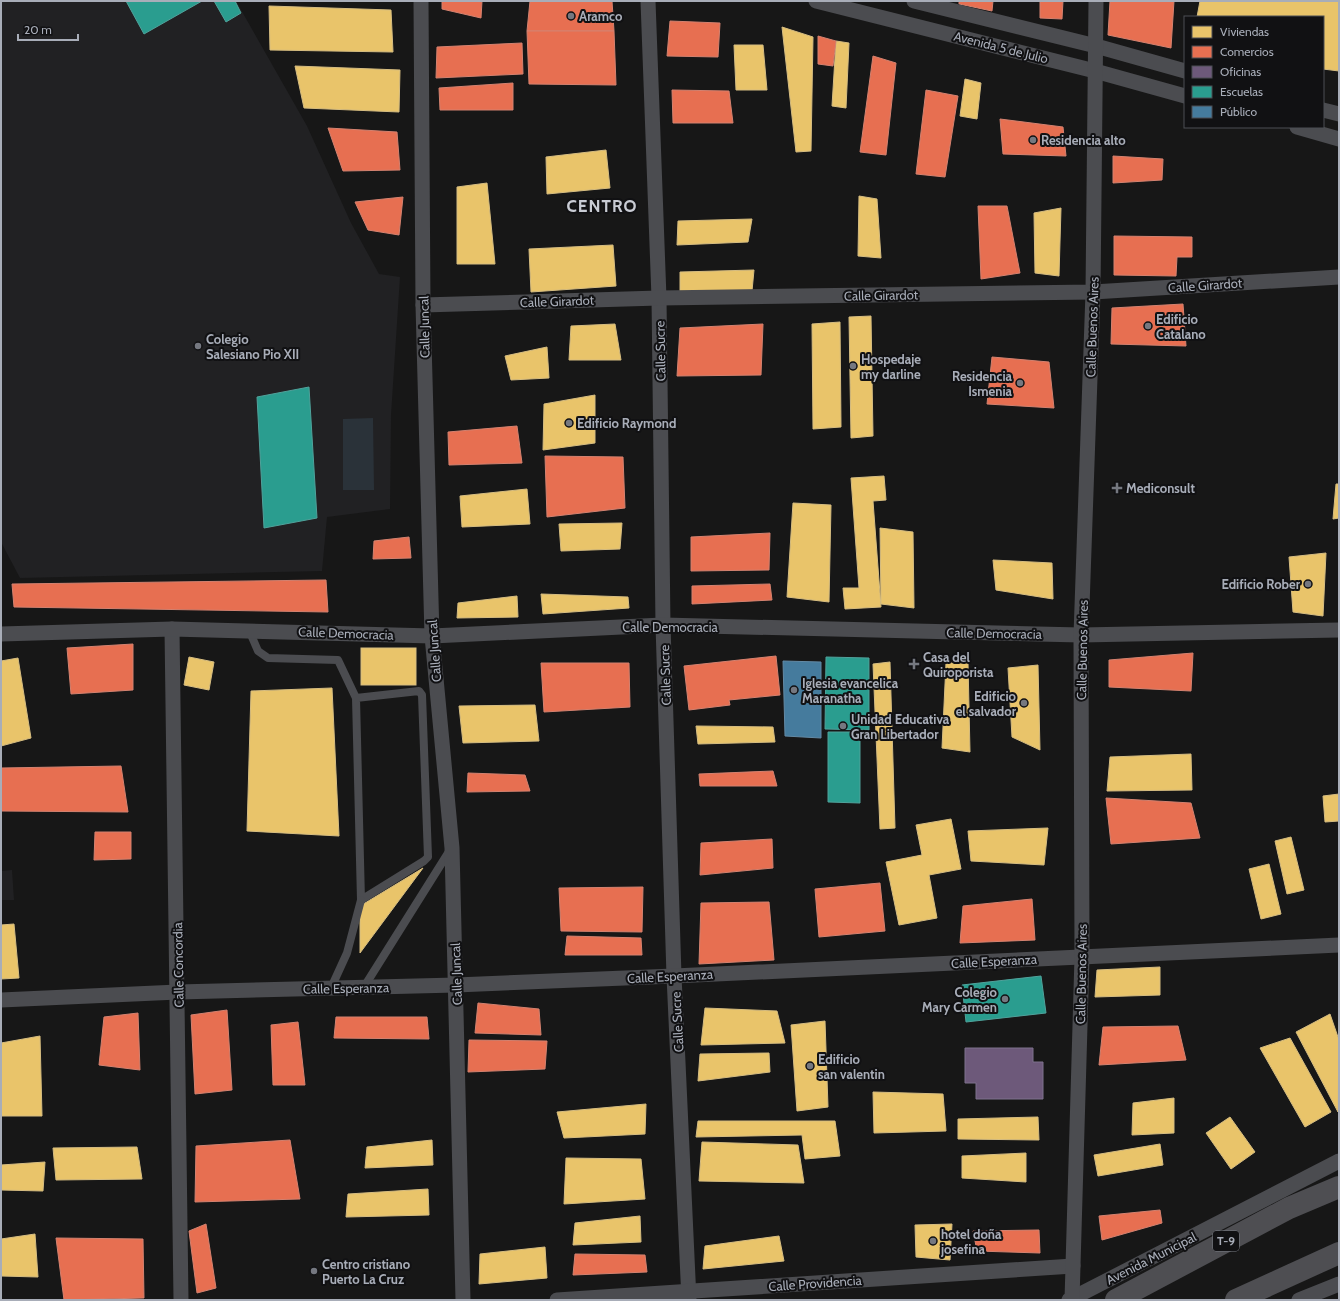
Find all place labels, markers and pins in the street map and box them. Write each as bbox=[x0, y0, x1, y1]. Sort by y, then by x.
place label: Aramco bbox=[579, 8, 623, 24]
marker: Aramco bbox=[566, 11, 576, 21]
place label: Residencia alto bbox=[1041, 132, 1126, 148]
marker: Residencia alto bbox=[1028, 135, 1038, 145]
place label: Edificio Catalano bbox=[1156, 311, 1206, 342]
marker: Edificio Catalano bbox=[1143, 321, 1153, 331]
place label: Colegio Salesiano Pio XII bbox=[206, 331, 299, 362]
marker: Colegio Salesiano Pio XII bbox=[193, 341, 203, 351]
place label: Hospedaje my darline bbox=[861, 351, 921, 382]
marker: Hospedaje my darline bbox=[848, 361, 858, 371]
place label: Residencia Ismenia bbox=[952, 368, 1013, 399]
marker: Residencia Ismenia bbox=[1015, 378, 1025, 388]
place label: Edificio Raymond bbox=[577, 415, 676, 431]
marker: Edificio Raymond bbox=[564, 418, 574, 428]
place label: Mediconsult bbox=[1126, 480, 1195, 496]
marker: Mediconsult bbox=[1111, 482, 1123, 494]
place label: Edificio Rober bbox=[1221, 576, 1301, 592]
marker: Edificio Rober bbox=[1303, 579, 1313, 589]
place label: Casa del Quiroporista bbox=[923, 649, 994, 680]
marker: Casa del Quiroporista bbox=[908, 658, 920, 670]
place label: Iglesia evancelica Maranatha bbox=[802, 675, 899, 706]
marker: Iglesia evancelica Maranatha bbox=[789, 685, 799, 695]
place label: Edificio el salvador bbox=[956, 688, 1017, 719]
marker: Edificio el salvador bbox=[1019, 698, 1029, 708]
place label: Unidad Educativa Gran Libertador bbox=[851, 711, 950, 742]
marker: Unidad Educativa Gran Libertador bbox=[838, 721, 848, 731]
place label: Colegio Mary Carmen bbox=[922, 984, 998, 1015]
marker: Colegio Mary Carmen bbox=[1000, 994, 1010, 1004]
place label: Edificio san valentin bbox=[818, 1051, 885, 1082]
marker: Edificio san valentin bbox=[805, 1061, 815, 1071]
place label: hotel doña josefina bbox=[940, 1226, 1002, 1257]
marker: hotel doña josefina bbox=[928, 1236, 938, 1246]
place label: Centro cristiano Puerto La Cruz bbox=[322, 1256, 411, 1287]
marker: Centro cristiano Puerto La Cruz bbox=[309, 1266, 319, 1276]

